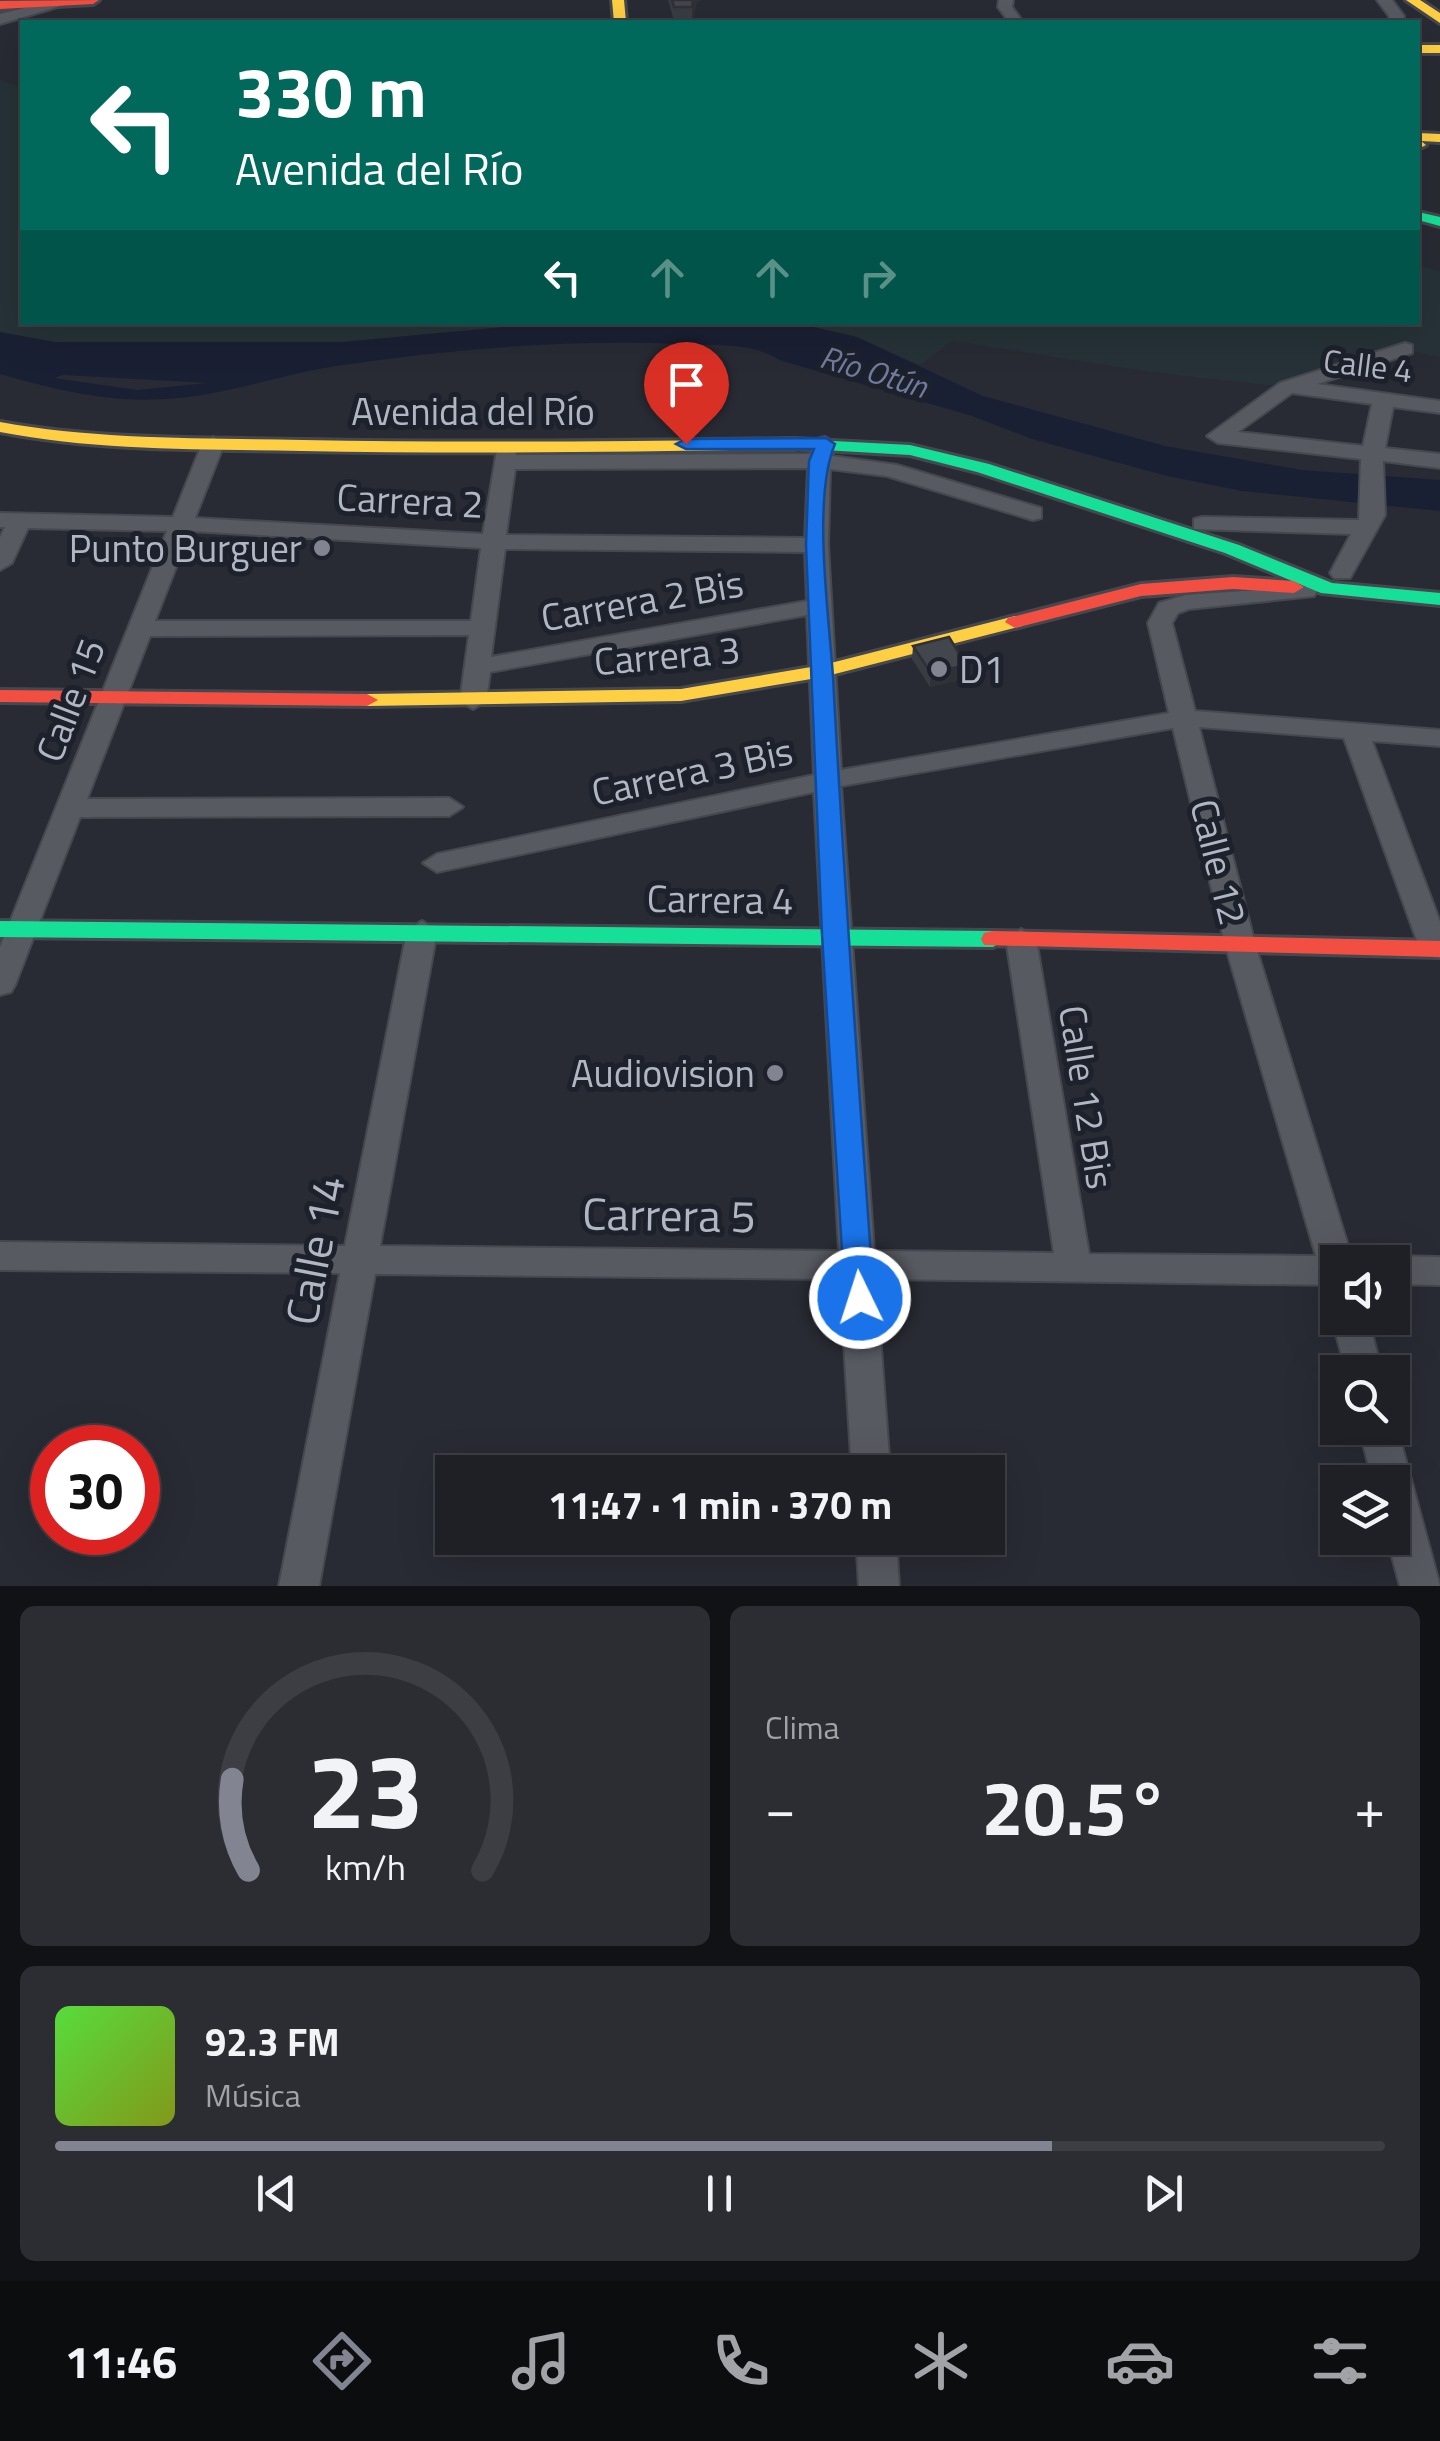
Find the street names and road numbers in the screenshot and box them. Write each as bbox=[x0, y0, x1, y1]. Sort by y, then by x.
street label: Calle 4 bbox=[1321, 336, 1415, 394]
street label: Avenida del Río bbox=[351, 382, 595, 440]
street label: Carrera 2 bbox=[335, 467, 485, 533]
street label: Carrera 2 Bis bbox=[536, 554, 748, 646]
street label: Carrera 3 bbox=[591, 620, 743, 690]
street label: Calle 15 bbox=[20, 630, 120, 770]
street label: Carrera 3 Bis bbox=[586, 721, 798, 821]
street label: Calle 12 bbox=[1175, 793, 1263, 931]
street label: Carrera 4 bbox=[646, 869, 794, 929]
street label: Calle 12 Bis bbox=[1044, 1001, 1130, 1193]
street label: Calle 14 bbox=[266, 1169, 362, 1331]
street label: Carrera 5 bbox=[582, 1178, 756, 1250]

